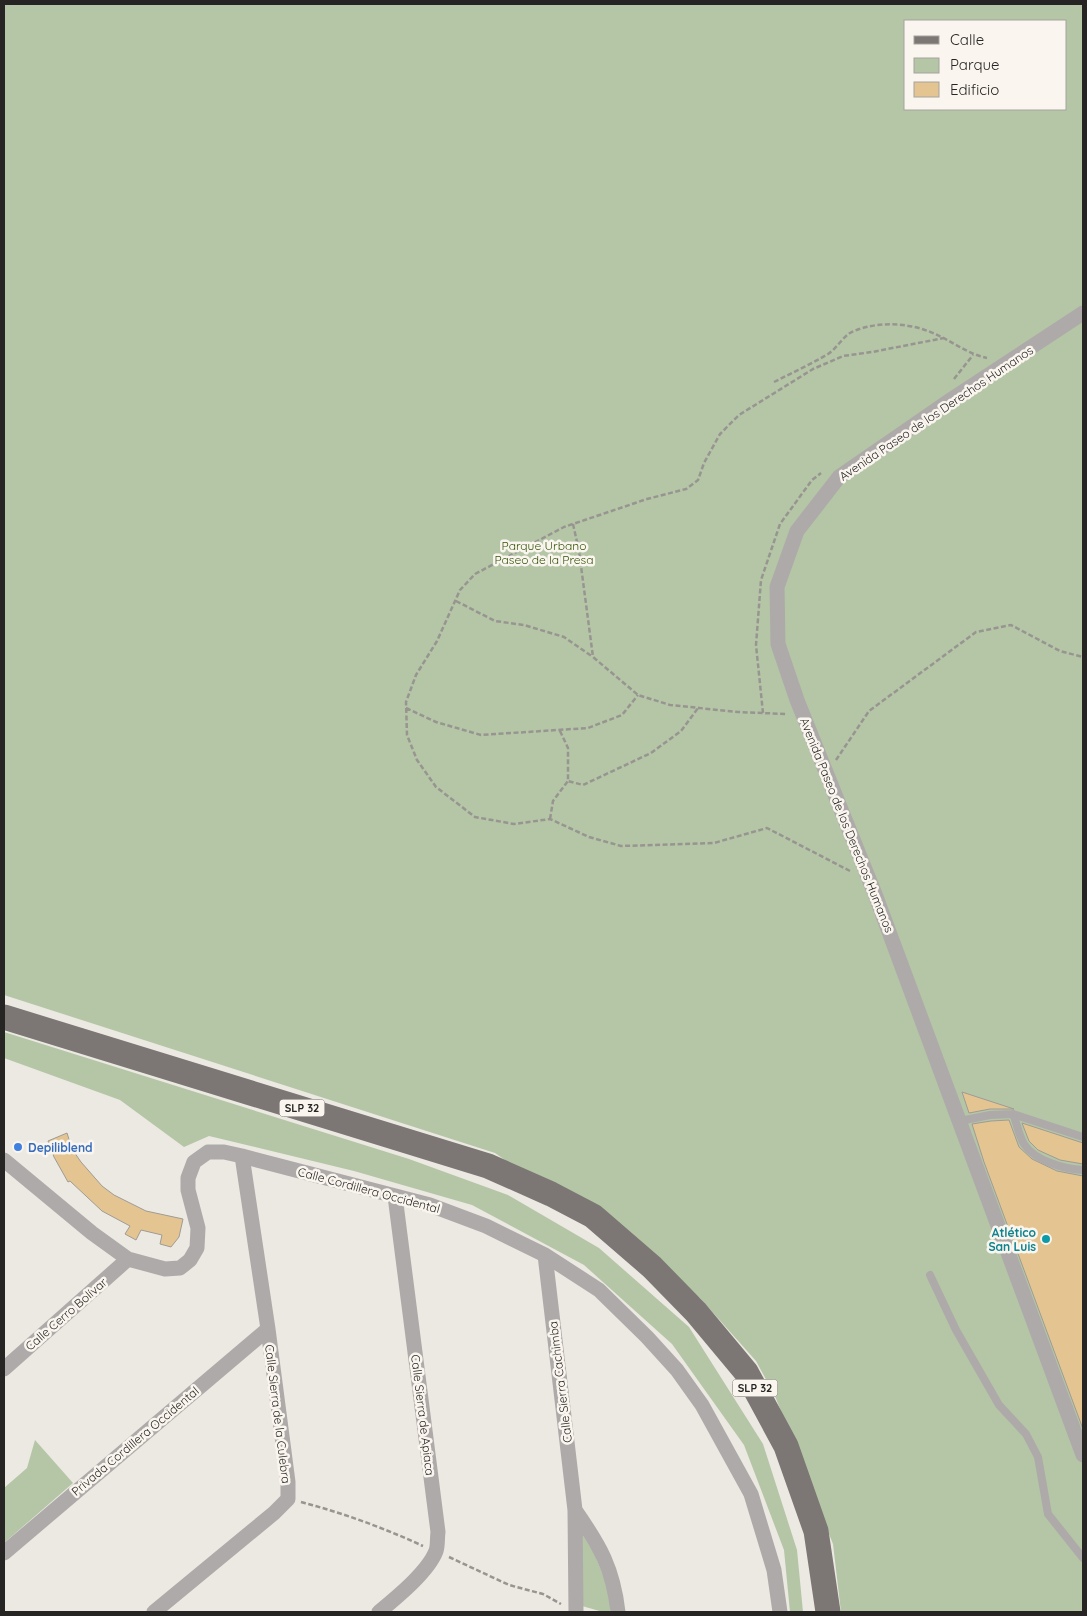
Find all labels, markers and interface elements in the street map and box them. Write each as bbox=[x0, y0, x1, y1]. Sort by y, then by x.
legend bbox=[904, 20, 1067, 110]
text: Calle bbox=[950, 30, 984, 49]
text: Parque bbox=[950, 55, 1000, 74]
text: Edificio bbox=[950, 80, 999, 99]
street label: Avenida Paseo de los Derechos Humanos bbox=[836, 342, 1036, 484]
park label: Parque Urbano Paseo de la Presa bbox=[494, 538, 594, 567]
street label: Avenida Paseo de los Derechos Humanos bbox=[797, 715, 897, 935]
road number: SLP 32 bbox=[280, 1100, 324, 1116]
place label: Depiliblend bbox=[28, 1140, 93, 1155]
marker: Depiliblend bbox=[12, 1141, 24, 1153]
street label: Calle Cordillera Occidental bbox=[296, 1164, 442, 1216]
place label: Atlético San Luis bbox=[988, 1225, 1037, 1254]
marker: Atlético San Luis bbox=[1040, 1233, 1052, 1245]
street label: Calle Cerro Bolívar bbox=[22, 1274, 110, 1354]
street label: Calle Sierra Cachimba bbox=[545, 1320, 575, 1444]
street label: Calle Sierra de la Culebra bbox=[262, 1344, 294, 1484]
street label: Calle Sierra de Apiaca bbox=[408, 1354, 438, 1476]
road number: SLP 32 bbox=[732, 1380, 778, 1396]
street label: Privada Cordillera Occidental bbox=[68, 1383, 202, 1499]

